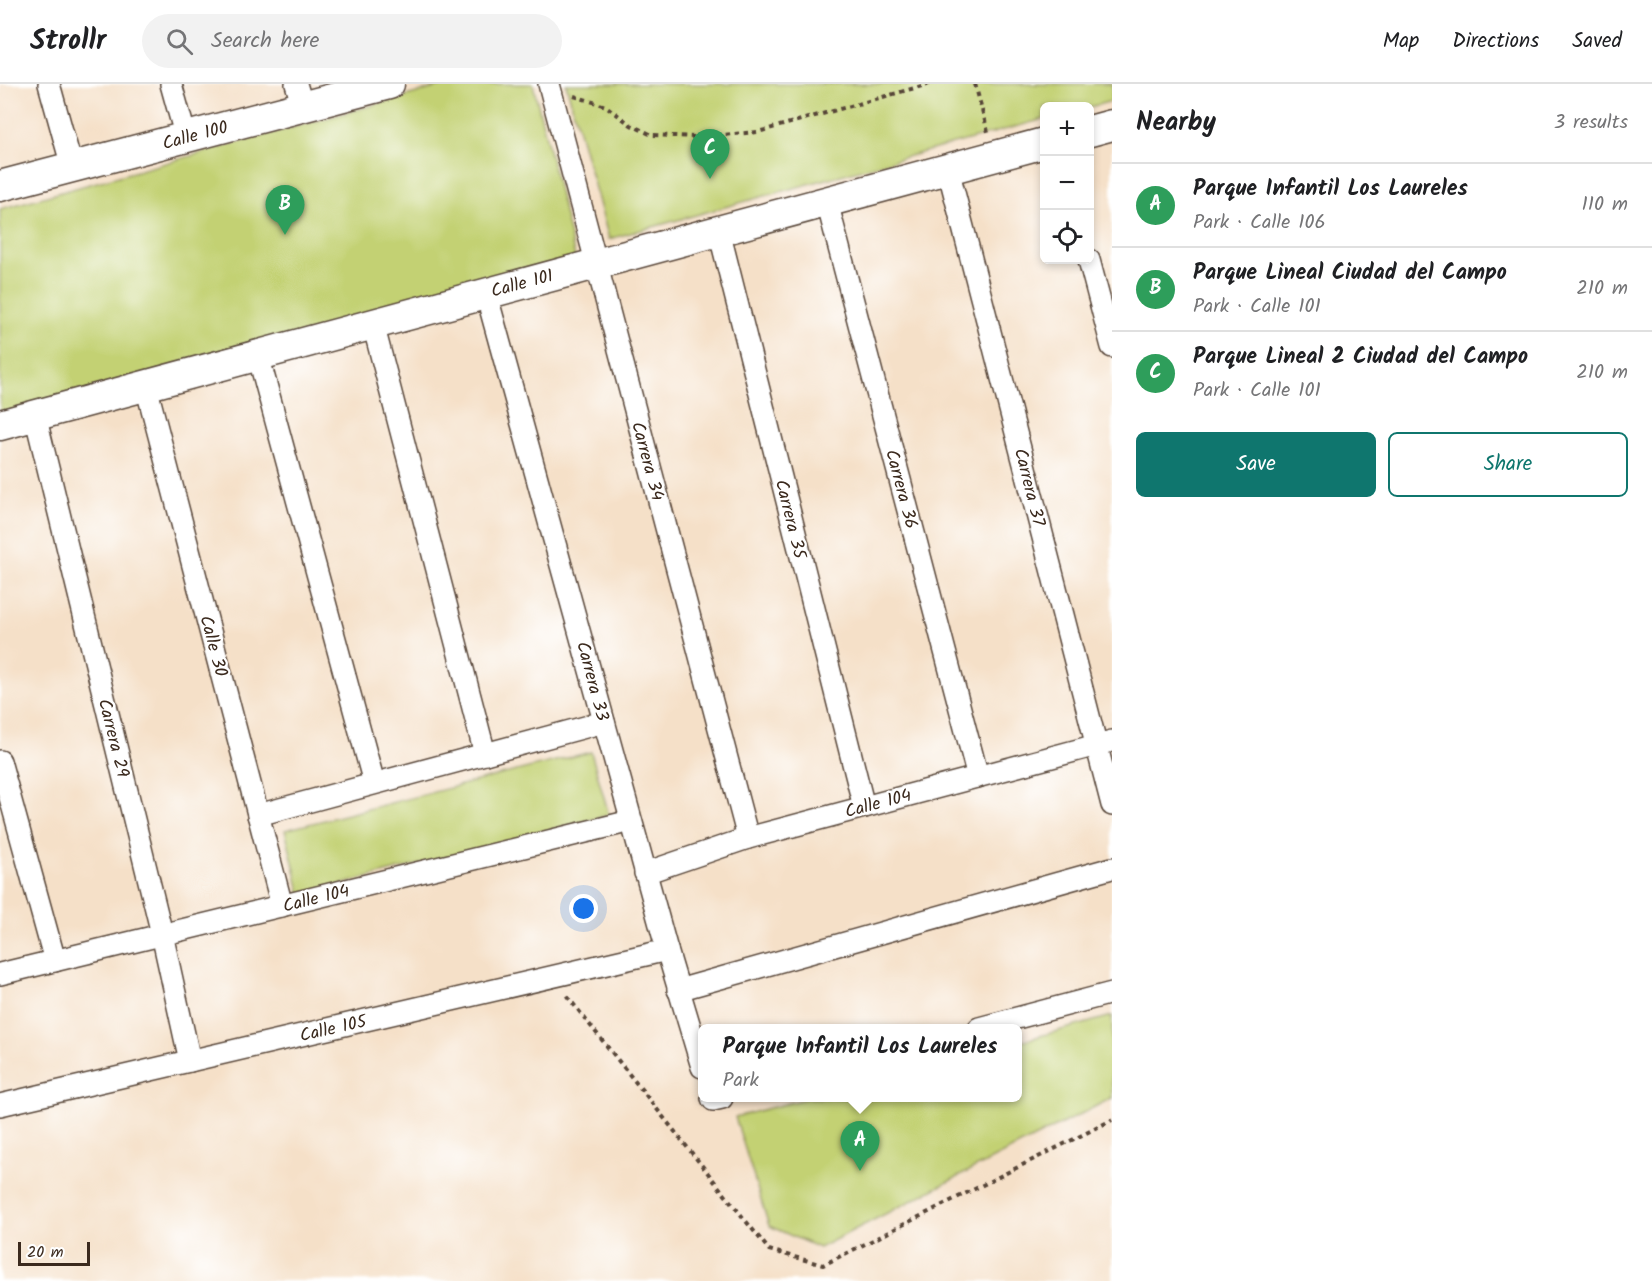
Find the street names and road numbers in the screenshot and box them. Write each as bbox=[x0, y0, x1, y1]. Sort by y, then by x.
street label: Calle 100 bbox=[159, 114, 232, 159]
street label: Calle 101 bbox=[488, 262, 557, 307]
street label: Carrera 34 bbox=[622, 418, 671, 504]
street label: Carrera 37 bbox=[1005, 445, 1052, 530]
street label: Carrera 36 bbox=[876, 446, 925, 532]
street label: Carrera 35 bbox=[766, 477, 814, 563]
street label: Calle 30 bbox=[190, 612, 235, 680]
street label: Carrera 33 bbox=[567, 638, 616, 724]
street label: Carrera 29 bbox=[89, 696, 136, 781]
street label: Calle 104 bbox=[842, 782, 915, 827]
street label: Calle 104 bbox=[280, 877, 353, 922]
street label: Calle 105 bbox=[297, 1007, 371, 1051]

